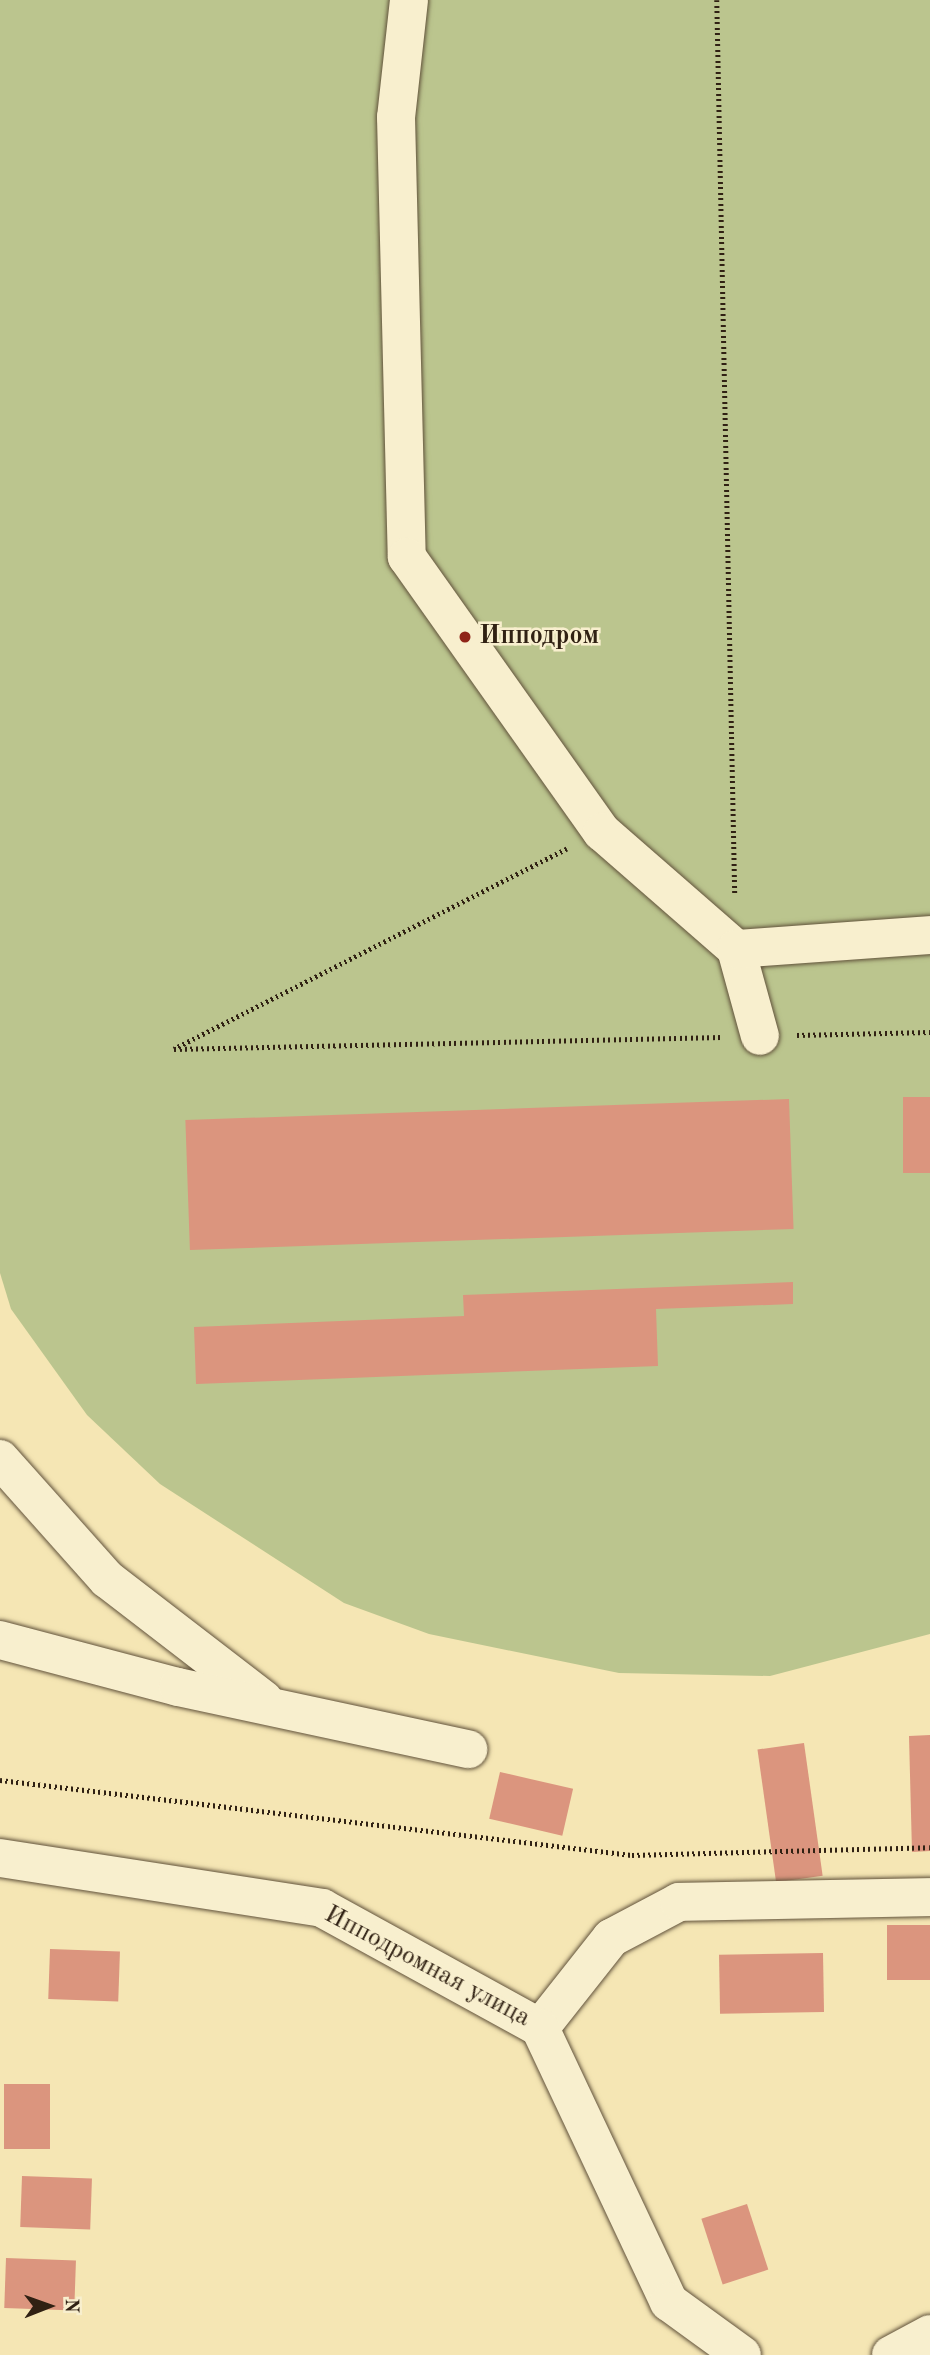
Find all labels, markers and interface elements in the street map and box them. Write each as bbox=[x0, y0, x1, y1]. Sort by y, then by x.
place label: Ипподром bbox=[479, 621, 599, 653]
marker: Ипподром bbox=[457, 629, 473, 645]
street label: Ипподромная улица bbox=[319, 1899, 535, 2035]
north arrow bbox=[14, 2271, 84, 2341]
text: N bbox=[61, 2298, 80, 2313]

